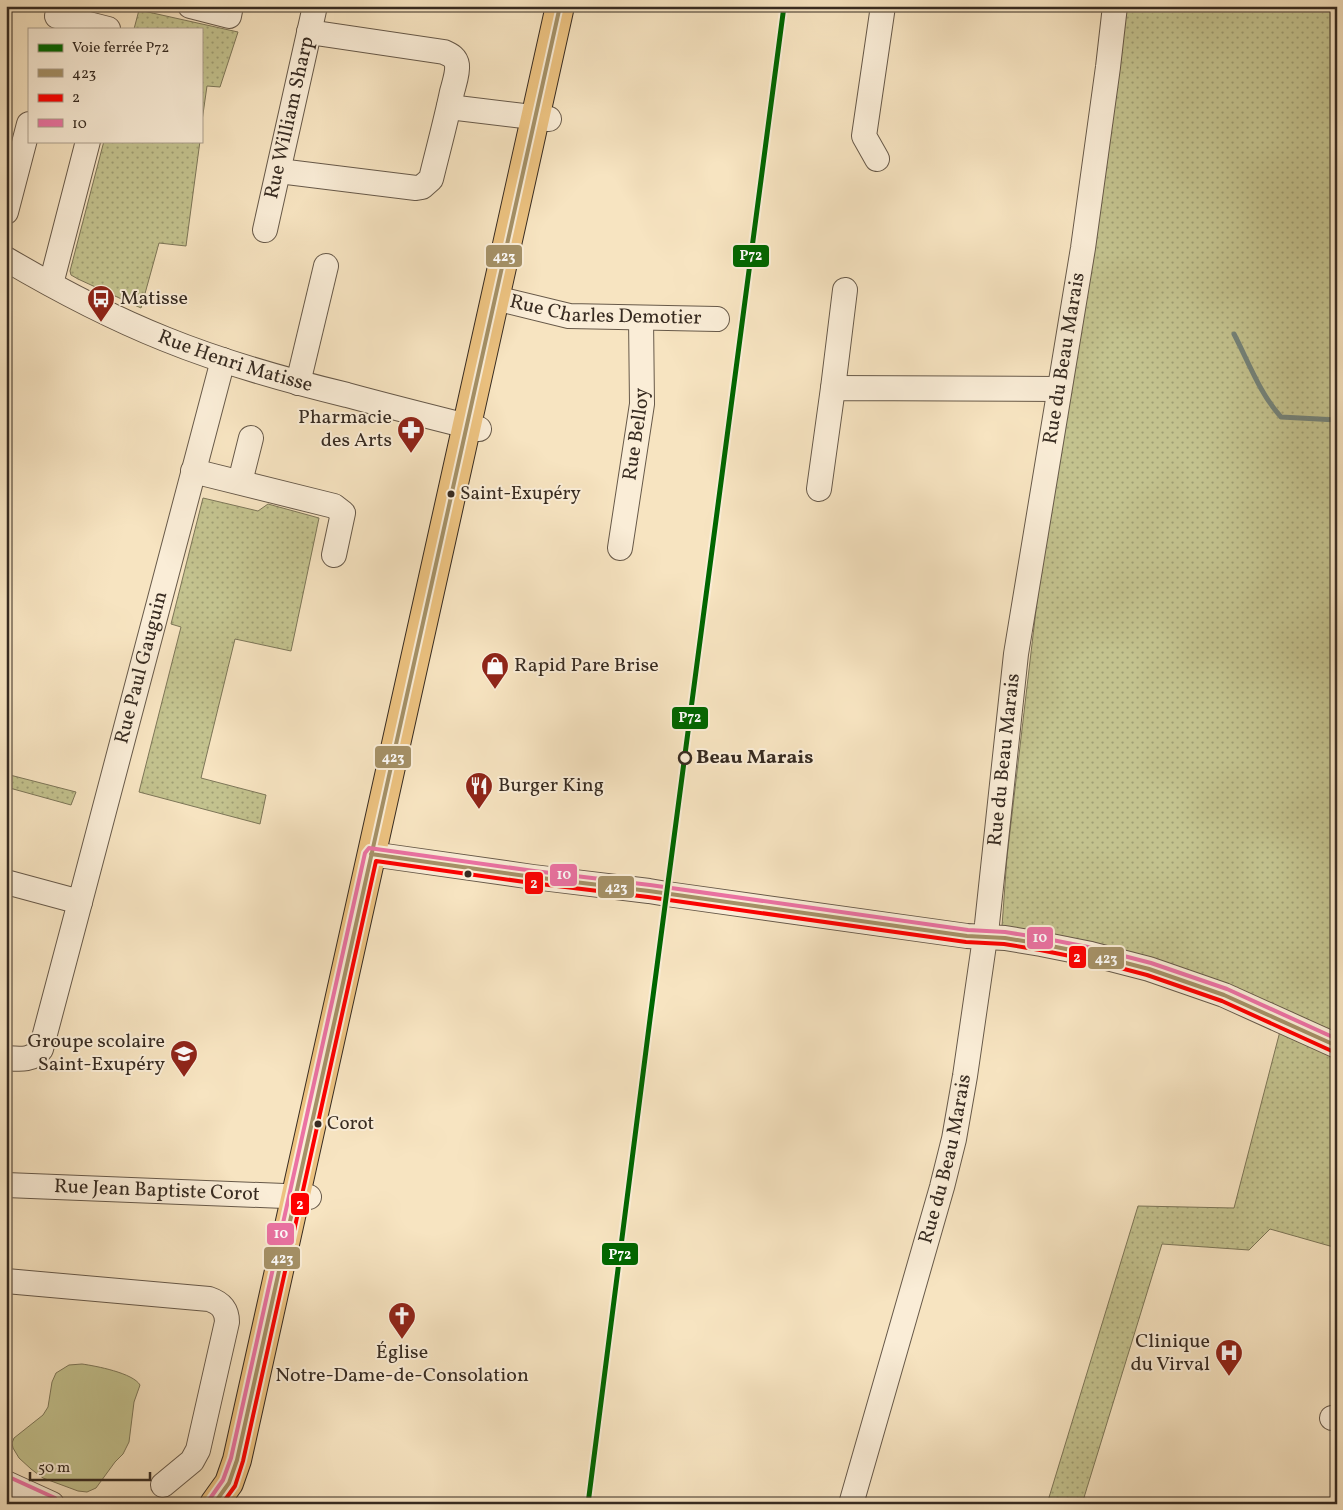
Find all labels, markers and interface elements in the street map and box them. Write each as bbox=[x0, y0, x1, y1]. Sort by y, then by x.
legend bbox=[28, 28, 202, 142]
street label: Rue William Sharp bbox=[258, 34, 322, 202]
text: Voie ferrée P72 bbox=[72, 38, 169, 59]
text: 423 bbox=[72, 64, 96, 85]
text: 2 bbox=[72, 88, 80, 109]
text: 10 bbox=[72, 114, 87, 135]
line badge: 423 bbox=[485, 244, 523, 268]
line badge: P72 bbox=[732, 244, 770, 268]
text: P72 bbox=[740, 247, 762, 266]
text: 423 bbox=[493, 248, 515, 267]
street label: Rue du Beau Marais bbox=[1037, 270, 1093, 446]
bus stop icon: Matisse bbox=[86, 284, 116, 323]
place label: Matisse bbox=[120, 285, 188, 313]
street label: Rue Charles Demotier bbox=[507, 288, 702, 333]
street label: Rue Henri Matisse bbox=[153, 323, 316, 400]
street label: Rue Belloy bbox=[616, 388, 656, 483]
place label: Pharmacie des Arts bbox=[298, 404, 392, 455]
pharmacy icon: Pharmacie des Arts bbox=[396, 415, 426, 454]
place label: Saint-Exupéry bbox=[460, 481, 581, 507]
marker: Saint-Exupéry bbox=[446, 489, 456, 499]
street label: Rue Paul Gauguin bbox=[108, 588, 175, 747]
shop icon: Rapid Pare Brise bbox=[480, 651, 510, 690]
place label: Rapid Pare Brise bbox=[514, 652, 659, 680]
street label: Rue du Beau Marais bbox=[981, 672, 1028, 848]
line badge: P72 bbox=[671, 706, 709, 730]
text: P72 bbox=[679, 709, 701, 728]
place label: Beau Marais bbox=[696, 744, 814, 772]
line badge: 423 bbox=[374, 745, 412, 769]
text: 423 bbox=[382, 749, 404, 768]
marker: Beau Marais bbox=[678, 751, 692, 765]
restaurant icon: Burger King bbox=[464, 771, 494, 810]
place label: Burger King bbox=[498, 772, 604, 800]
line badge: 10 bbox=[549, 863, 578, 887]
text: 10 bbox=[557, 866, 571, 885]
unlabelled marker bbox=[463, 869, 473, 879]
line badge: 2 bbox=[524, 871, 544, 895]
text: 2 bbox=[530, 875, 538, 894]
line badge: 423 bbox=[597, 875, 635, 899]
text: 423 bbox=[605, 879, 627, 898]
line badge: 10 bbox=[1026, 926, 1054, 950]
text: 10 bbox=[1033, 929, 1047, 948]
line badge: 2 bbox=[1068, 945, 1087, 969]
line badge: 423 bbox=[1087, 946, 1125, 970]
text: 2 bbox=[1073, 949, 1081, 968]
text: 423 bbox=[1095, 950, 1117, 969]
place label: Groupe scolaire Saint-Exupéry bbox=[27, 1028, 165, 1079]
school or university icon: Groupe scolaire Saint-Exupéry bbox=[169, 1039, 199, 1078]
street label: Rue du Beau Marais bbox=[912, 1072, 979, 1247]
place label: Corot bbox=[327, 1111, 375, 1137]
marker: Corot bbox=[313, 1119, 323, 1129]
street label: Rue Jean Baptiste Corot bbox=[53, 1173, 260, 1209]
line badge: 2 bbox=[290, 1192, 310, 1216]
text: 2 bbox=[296, 1196, 304, 1215]
line badge: 10 bbox=[266, 1222, 295, 1246]
text: 10 bbox=[274, 1225, 288, 1244]
line badge: P72 bbox=[601, 1242, 639, 1266]
line badge: 423 bbox=[263, 1246, 301, 1270]
text: P72 bbox=[609, 1246, 631, 1265]
text: 423 bbox=[271, 1250, 293, 1269]
church icon: Église Notre-Dame-de-Consolation bbox=[387, 1301, 417, 1340]
place label: Clinique du Virval bbox=[1130, 1328, 1210, 1379]
hospital icon: Clinique du Virval bbox=[1214, 1338, 1244, 1377]
place label: Église Notre-Dame-de-Consolation bbox=[275, 1339, 529, 1390]
scale bar bbox=[30, 1450, 150, 1482]
text: 50 m bbox=[38, 1458, 70, 1479]

